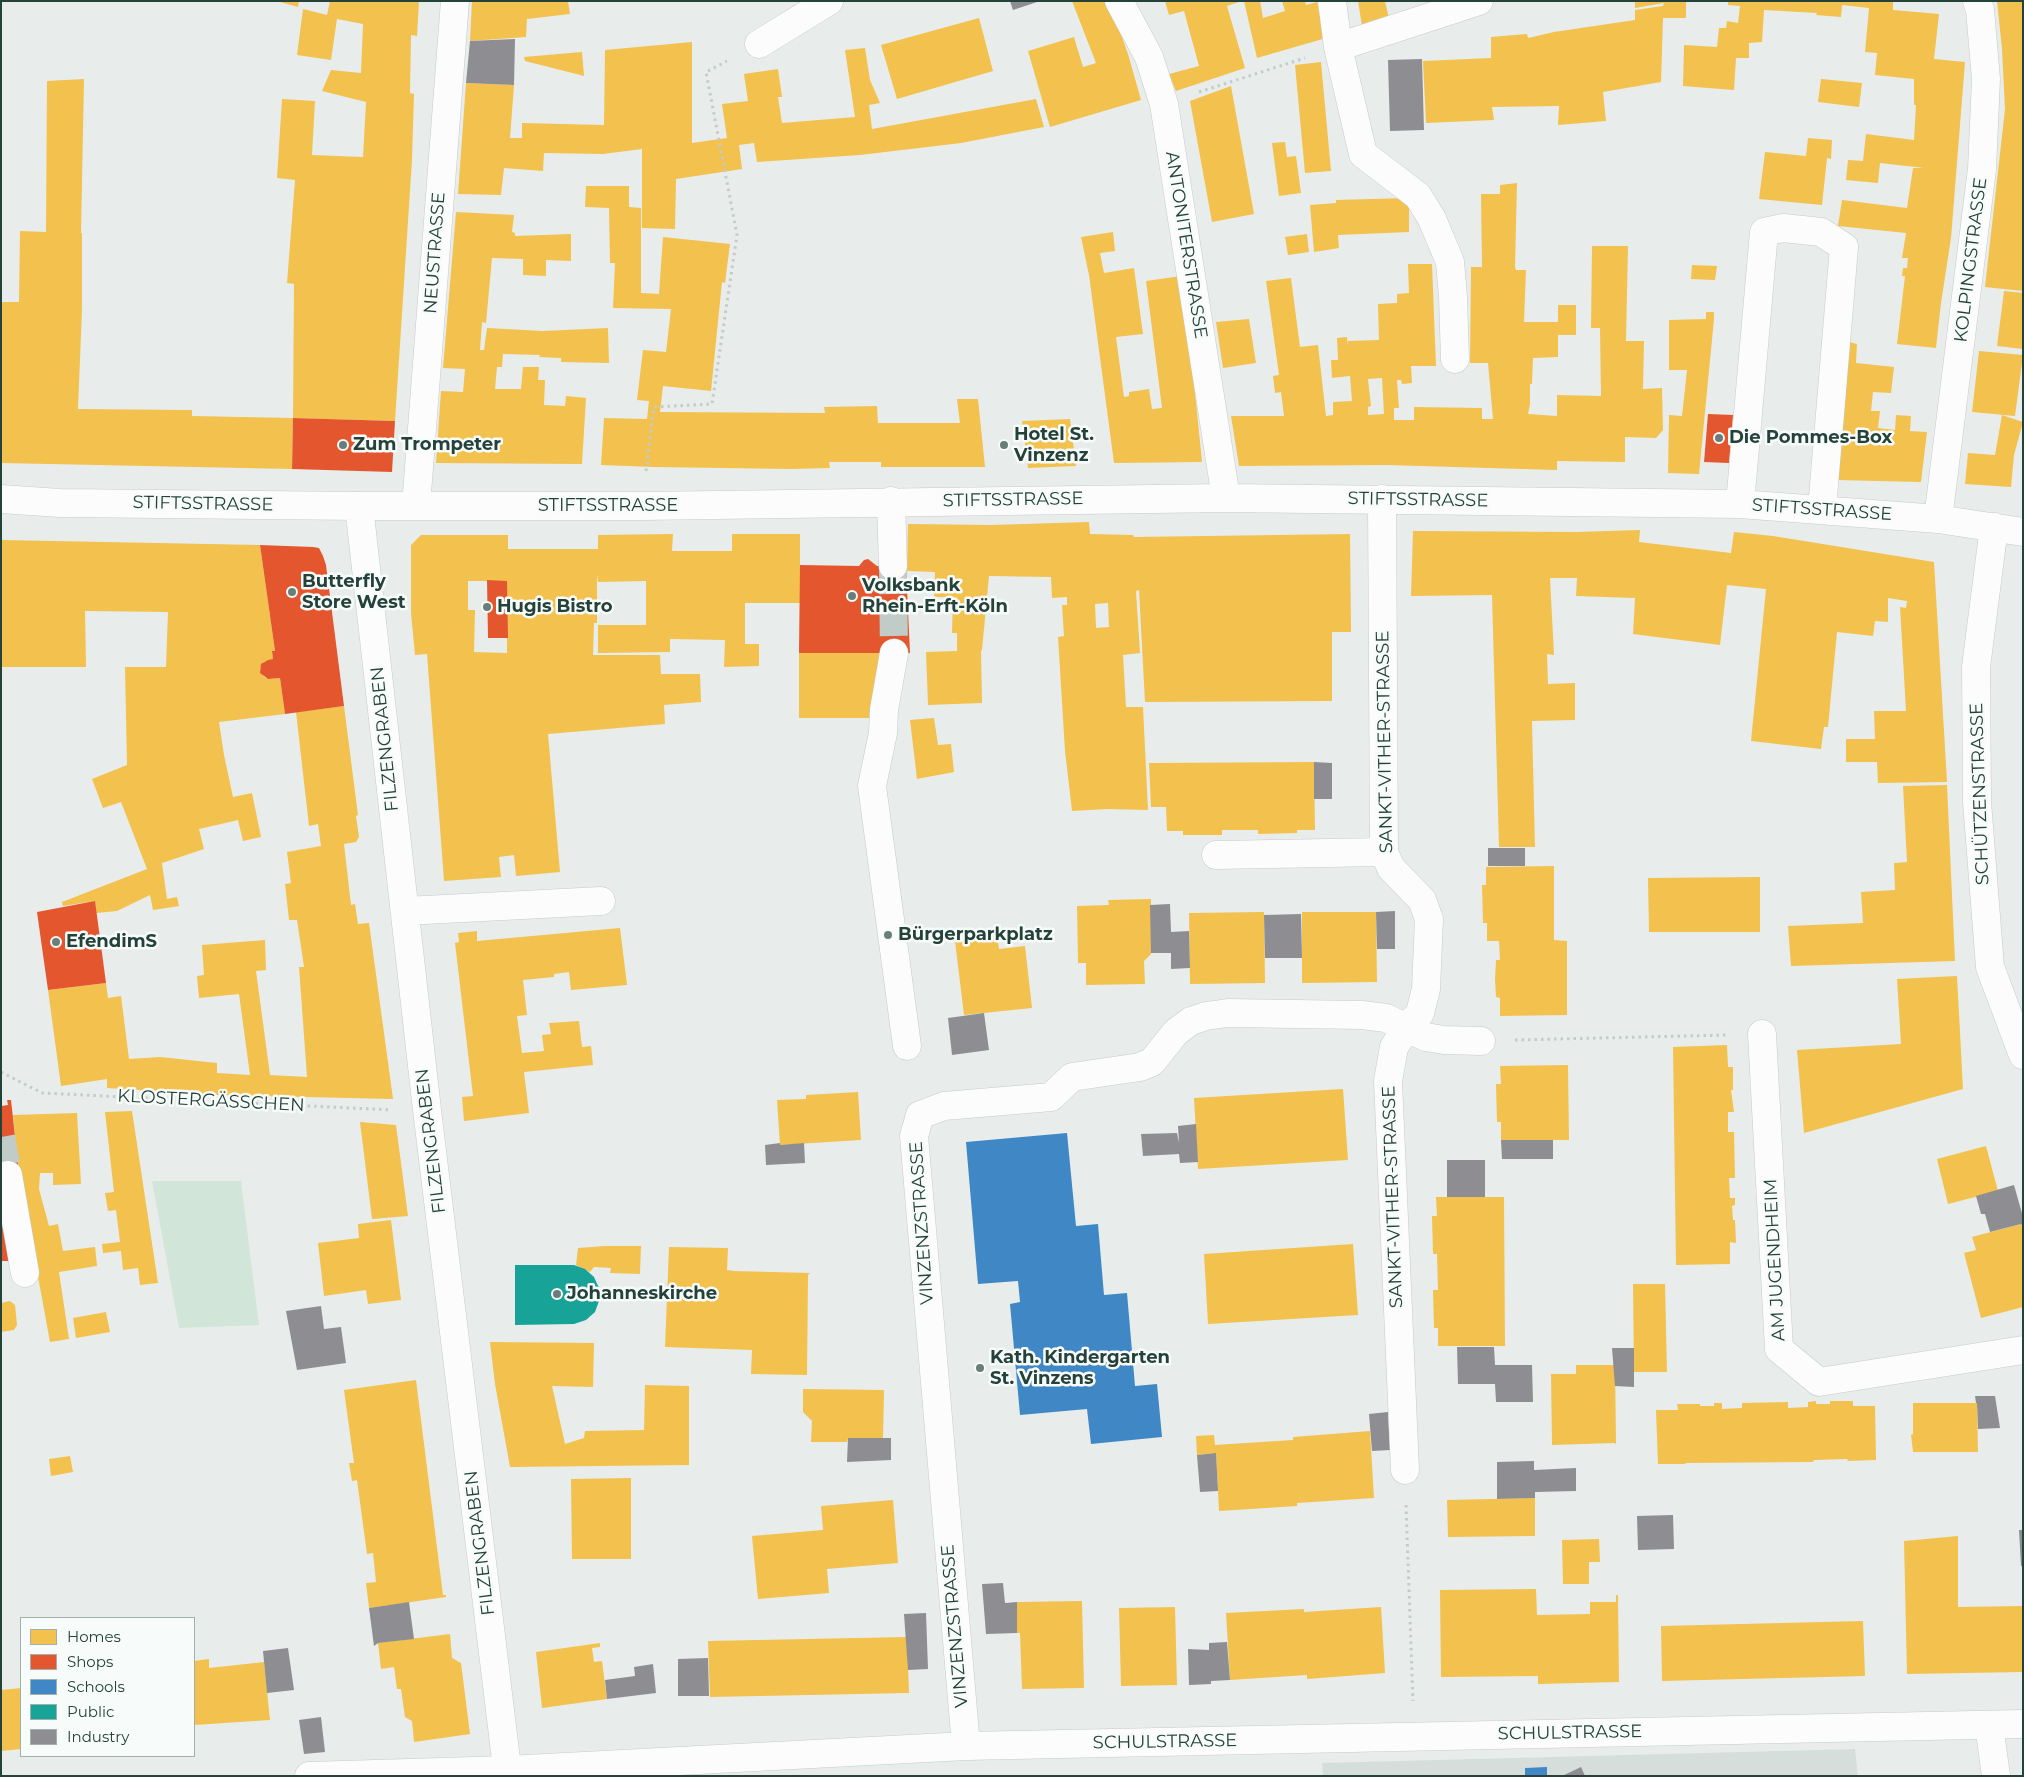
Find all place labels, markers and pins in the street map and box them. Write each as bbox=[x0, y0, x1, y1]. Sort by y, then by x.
place label: Hotel St. Vinzenz bbox=[1014, 424, 1094, 466]
place label: Die Pommes-Box bbox=[1729, 427, 1892, 449]
marker: Die Pommes-Box bbox=[1713, 432, 1725, 444]
place label: Zum Trompeter bbox=[353, 434, 501, 456]
marker: Zum Trompeter bbox=[337, 439, 349, 451]
marker: Hotel St. Vinzenz bbox=[998, 439, 1010, 451]
place label: Butterfly Store West bbox=[302, 571, 406, 614]
place label: Volksbank Rhein-Erft-Köln bbox=[862, 575, 1008, 618]
marker: Butterfly Store West bbox=[286, 586, 298, 598]
marker: Volksbank Rhein-Erft-Köln bbox=[846, 590, 858, 602]
place label: Hugis Bistro bbox=[497, 596, 613, 618]
marker: Hugis Bistro bbox=[481, 601, 493, 613]
place label: Bürgerparkplatz bbox=[898, 924, 1053, 946]
marker: Bürgerparkplatz bbox=[882, 929, 894, 941]
place label: EfendimS bbox=[66, 931, 157, 953]
marker: EfendimS bbox=[50, 936, 62, 948]
place label: Johanneskirche bbox=[567, 1283, 717, 1305]
marker: Johanneskirche bbox=[551, 1288, 563, 1300]
place label: Kath. Kindergarten St. Vinzens bbox=[990, 1347, 1170, 1390]
marker: Kath. Kindergarten St. Vinzens bbox=[974, 1362, 986, 1374]

